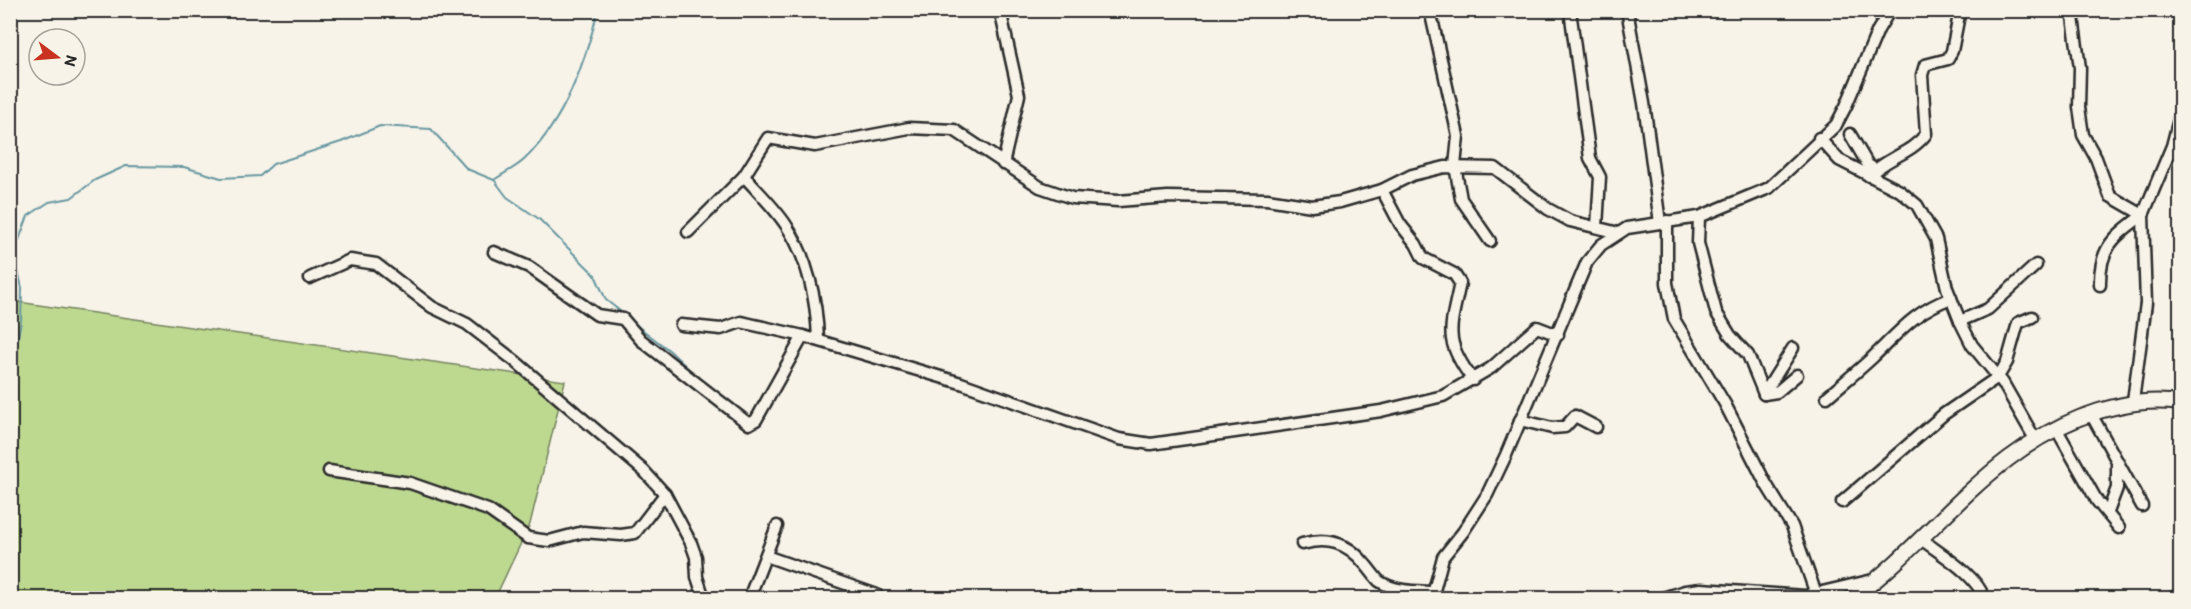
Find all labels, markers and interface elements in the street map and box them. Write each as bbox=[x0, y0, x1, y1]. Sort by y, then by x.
north arrow bbox=[27, 27, 87, 87]
text: N bbox=[60, 53, 82, 69]

